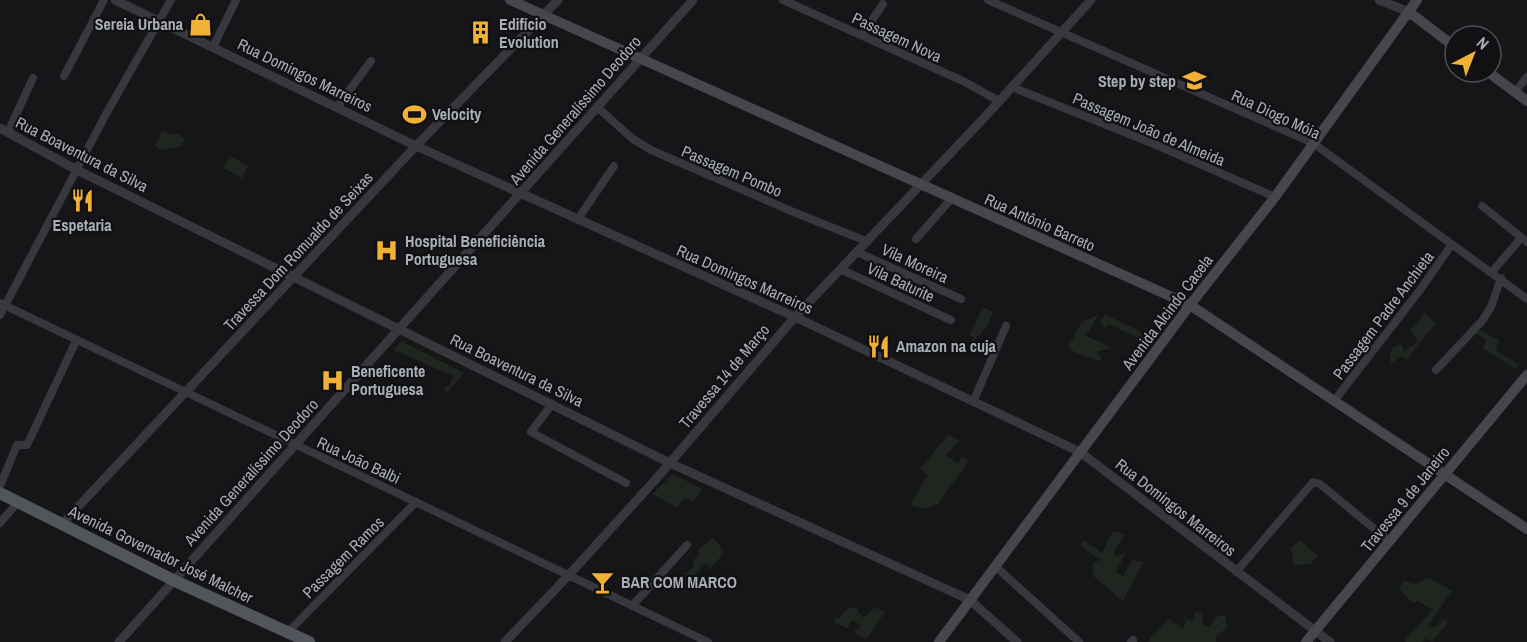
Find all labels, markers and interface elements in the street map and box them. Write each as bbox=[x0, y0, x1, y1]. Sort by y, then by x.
street label: Passagem Nova bbox=[849, 7, 946, 68]
shop icon: Sereia Urbana bbox=[188, 11, 214, 37]
place label: Sereia Urbana bbox=[95, 13, 184, 35]
place label: Edifício Evolution bbox=[499, 13, 559, 53]
building icon: Edifício Evolution bbox=[468, 20, 494, 46]
north arrow bbox=[1443, 24, 1503, 84]
street label: Avenida Generalíssimo Deodoro bbox=[503, 31, 646, 190]
text: N bbox=[1472, 32, 1494, 54]
street label: Rua Domingos Marreiros bbox=[234, 33, 376, 117]
school or university icon: Step by step bbox=[1181, 68, 1207, 94]
place label: Step by step bbox=[1098, 70, 1176, 92]
street label: Rua Diogo Móia bbox=[1228, 84, 1325, 144]
street label: Passagem João de Almeida bbox=[1070, 87, 1229, 171]
sports icon: Velocity bbox=[401, 101, 427, 127]
place label: Velocity bbox=[432, 103, 482, 125]
street label: Rua Boaventura da Silva bbox=[12, 111, 153, 197]
street label: Passagem Pombo bbox=[678, 140, 786, 202]
street label: Travessa Dom Romualdo de Seixas bbox=[218, 167, 378, 335]
restaurant icon: Espetaria bbox=[69, 187, 95, 213]
street label: Rua Antônio Barreto bbox=[981, 188, 1099, 256]
place label: Espetaria bbox=[52, 214, 112, 236]
place label: Hospital Beneficiência Portuguesa bbox=[405, 230, 546, 270]
hospital icon: Hospital Beneficiência Portuguesa bbox=[374, 237, 400, 263]
street label: Vila Moreira bbox=[878, 238, 953, 288]
street label: Rua Domingos Marreiros bbox=[673, 239, 817, 319]
street label: Passagem Padre Anchieta bbox=[1327, 246, 1439, 384]
street label: Avenida Alcindo Cacela bbox=[1116, 249, 1218, 375]
street label: Vila Baturite bbox=[864, 257, 938, 307]
street label: Travessa 14 de Março bbox=[674, 319, 774, 433]
street label: Rua Boaventura da Silva bbox=[447, 328, 588, 412]
restaurant icon: Amazon na cuja bbox=[865, 333, 891, 359]
place label: Amazon na cuja bbox=[896, 335, 997, 357]
place label: Beneficente Portuguesa bbox=[351, 360, 425, 400]
hospital icon: Beneficente Portuguesa bbox=[320, 367, 346, 393]
street label: Avenida Generalíssimo Deodoro bbox=[178, 394, 323, 551]
street label: Rua João Balbi bbox=[314, 431, 404, 489]
street label: Travessa 9 de Janeiro bbox=[1356, 442, 1454, 556]
street label: Rua Domingos Marreiros bbox=[1111, 453, 1241, 561]
street label: Avenida Governador José Malcher bbox=[64, 499, 257, 609]
street label: Passagem Ramos bbox=[297, 511, 389, 603]
bar icon: BAR COM MARCO bbox=[590, 569, 616, 595]
place label: BAR COM MARCO bbox=[621, 571, 737, 593]

